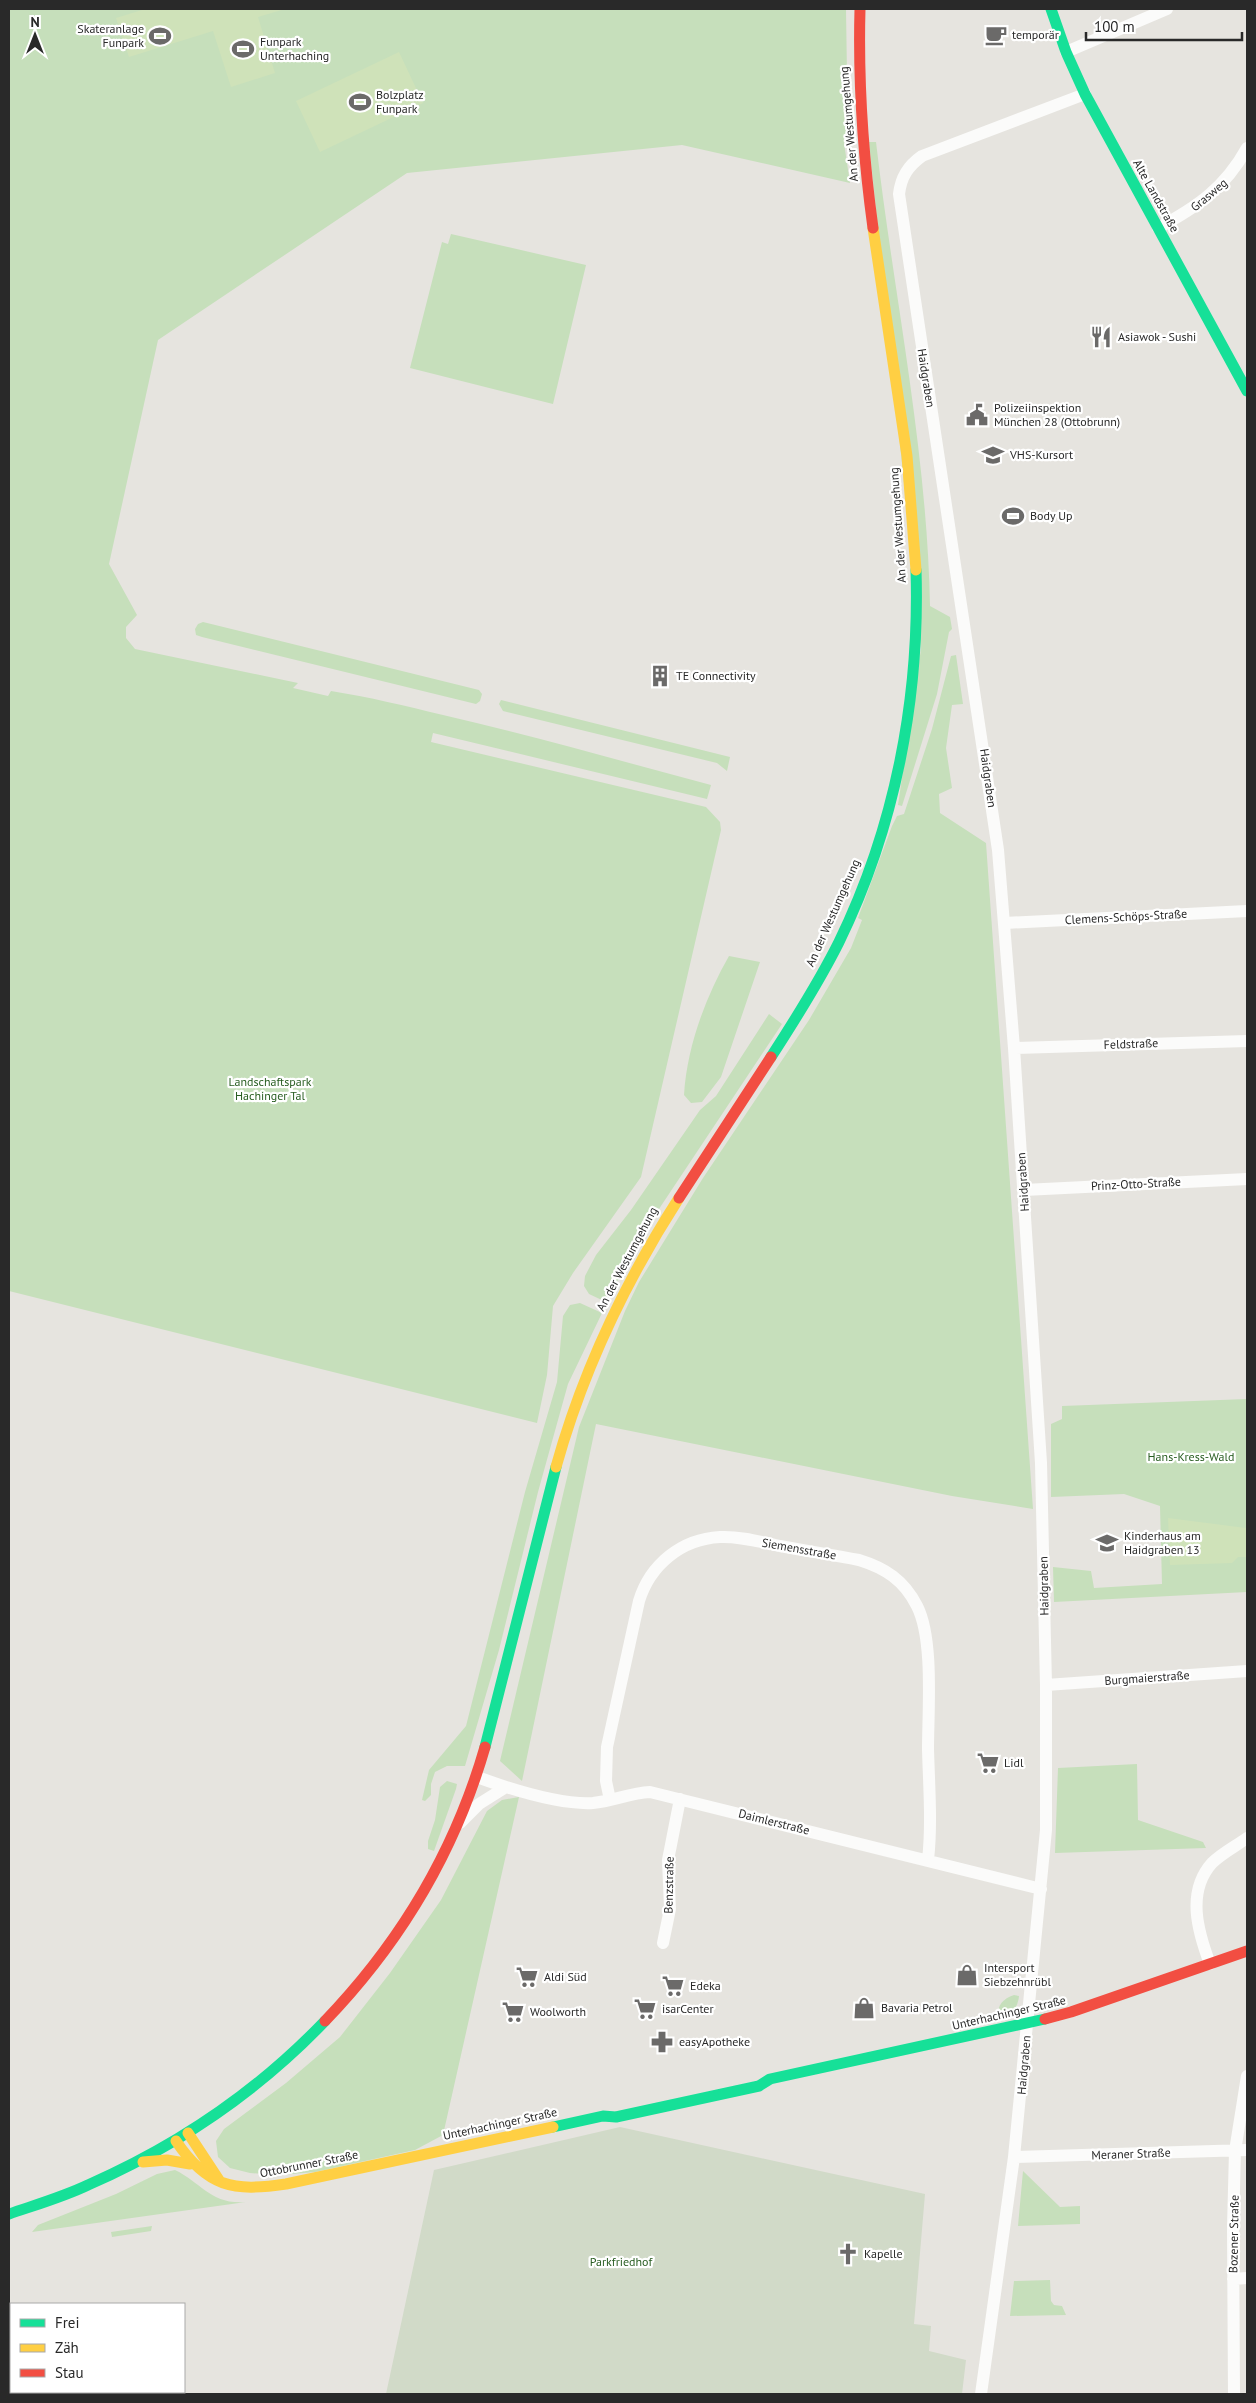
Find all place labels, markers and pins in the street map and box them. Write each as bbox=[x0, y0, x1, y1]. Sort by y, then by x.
place label: Skateranlage Funpark bbox=[77, 21, 144, 50]
cafe icon: temporär bbox=[983, 22, 1009, 48]
sports icon: Skateranlage Funpark bbox=[147, 23, 173, 49]
place label: temporär bbox=[1012, 27, 1059, 42]
place label: Funpark Unterhaching bbox=[260, 34, 329, 63]
sports icon: Funpark Unterhaching bbox=[230, 36, 256, 62]
place label: Bolzplatz Funpark bbox=[376, 87, 424, 116]
sports icon: Bolzplatz Funpark bbox=[347, 89, 373, 115]
restaurant icon: Asiawok - Sushi bbox=[1088, 324, 1114, 350]
place label: Asiawok - Sushi bbox=[1118, 329, 1196, 344]
place label: Polizeiinspektion München 28 (Ottobrunn) bbox=[994, 400, 1120, 429]
public building icon: Polizeiinspektion München 28 (Ottobrunn) bbox=[964, 402, 990, 428]
school or university icon: VHS-Kursort bbox=[980, 442, 1006, 468]
place label: VHS-Kursort bbox=[1009, 447, 1073, 462]
sports icon: Body Up bbox=[1000, 503, 1026, 529]
place label: Body Up bbox=[1030, 508, 1073, 523]
building icon: TE Connectivity bbox=[647, 663, 673, 689]
place label: TE Connectivity bbox=[676, 668, 756, 683]
place label: Kinderhaus am Haidgraben 13 bbox=[1124, 1528, 1201, 1557]
school or university icon: Kinderhaus am Haidgraben 13 bbox=[1094, 1530, 1120, 1556]
supermarket icon: Lidl bbox=[975, 1750, 1001, 1776]
place label: Lidl bbox=[1004, 1755, 1024, 1770]
place label: Intersport Siebzehnrübl bbox=[984, 1960, 1051, 1989]
shop icon: Intersport Siebzehnrübl bbox=[954, 1962, 980, 1988]
supermarket icon: Aldi Süd bbox=[514, 1964, 540, 1990]
place label: Aldi Süd bbox=[544, 1969, 587, 1984]
supermarket icon: Edeka bbox=[660, 1973, 686, 1999]
place label: Edeka bbox=[690, 1978, 721, 1993]
shop icon: Bavaria Petrol bbox=[851, 1995, 877, 2021]
supermarket icon: isarCenter bbox=[632, 1996, 658, 2022]
supermarket icon: Woolworth bbox=[500, 1999, 526, 2025]
place label: Bavaria Petrol bbox=[881, 2000, 953, 2015]
place label: isarCenter bbox=[662, 2001, 714, 2016]
place label: Woolworth bbox=[530, 2004, 586, 2019]
pharmacy icon: easyApotheke bbox=[649, 2029, 675, 2055]
place label: easyApotheke bbox=[679, 2034, 750, 2049]
church icon: Kapelle bbox=[835, 2241, 861, 2267]
place label: Kapelle bbox=[864, 2246, 903, 2261]

